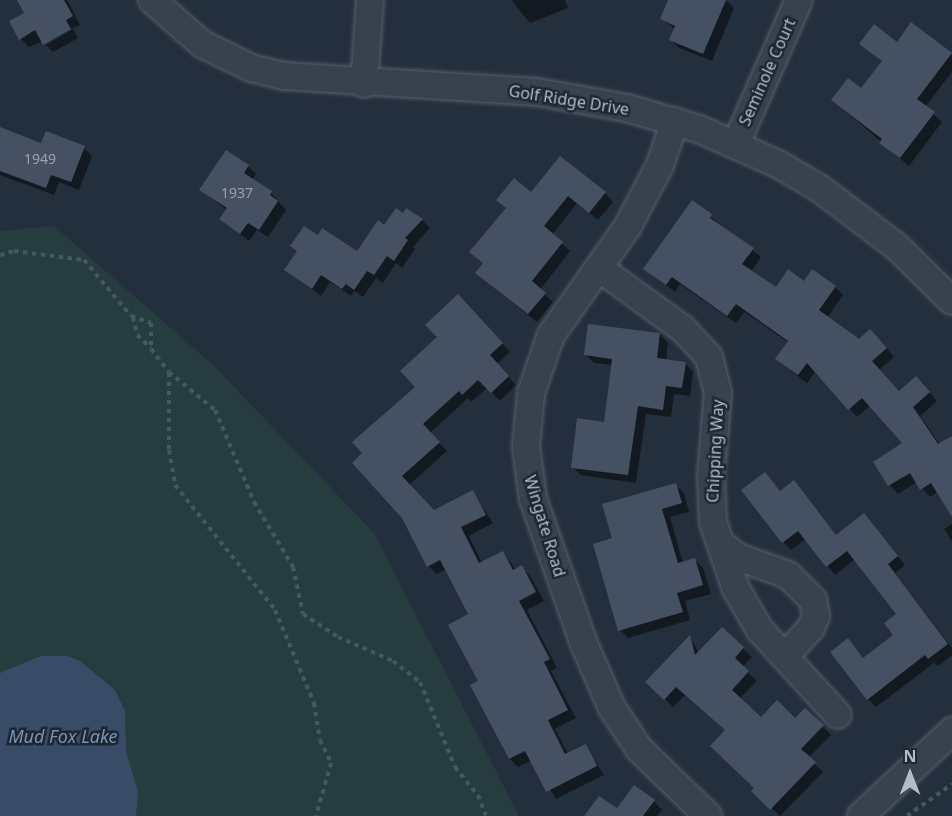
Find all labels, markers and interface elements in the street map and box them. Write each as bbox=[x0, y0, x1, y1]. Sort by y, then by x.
street label: Seminole Court bbox=[735, 15, 799, 129]
street label: Golf Ridge Drive bbox=[507, 81, 631, 119]
house number: 1949 bbox=[24, 151, 56, 167]
house number: 1937 bbox=[221, 185, 253, 201]
street label: Chipping Way bbox=[703, 399, 727, 503]
street label: Wingate Road bbox=[520, 473, 570, 579]
water label: Mud Fox Lake bbox=[8, 725, 118, 747]
north arrow bbox=[880, 744, 940, 804]
text: N bbox=[903, 745, 917, 767]

